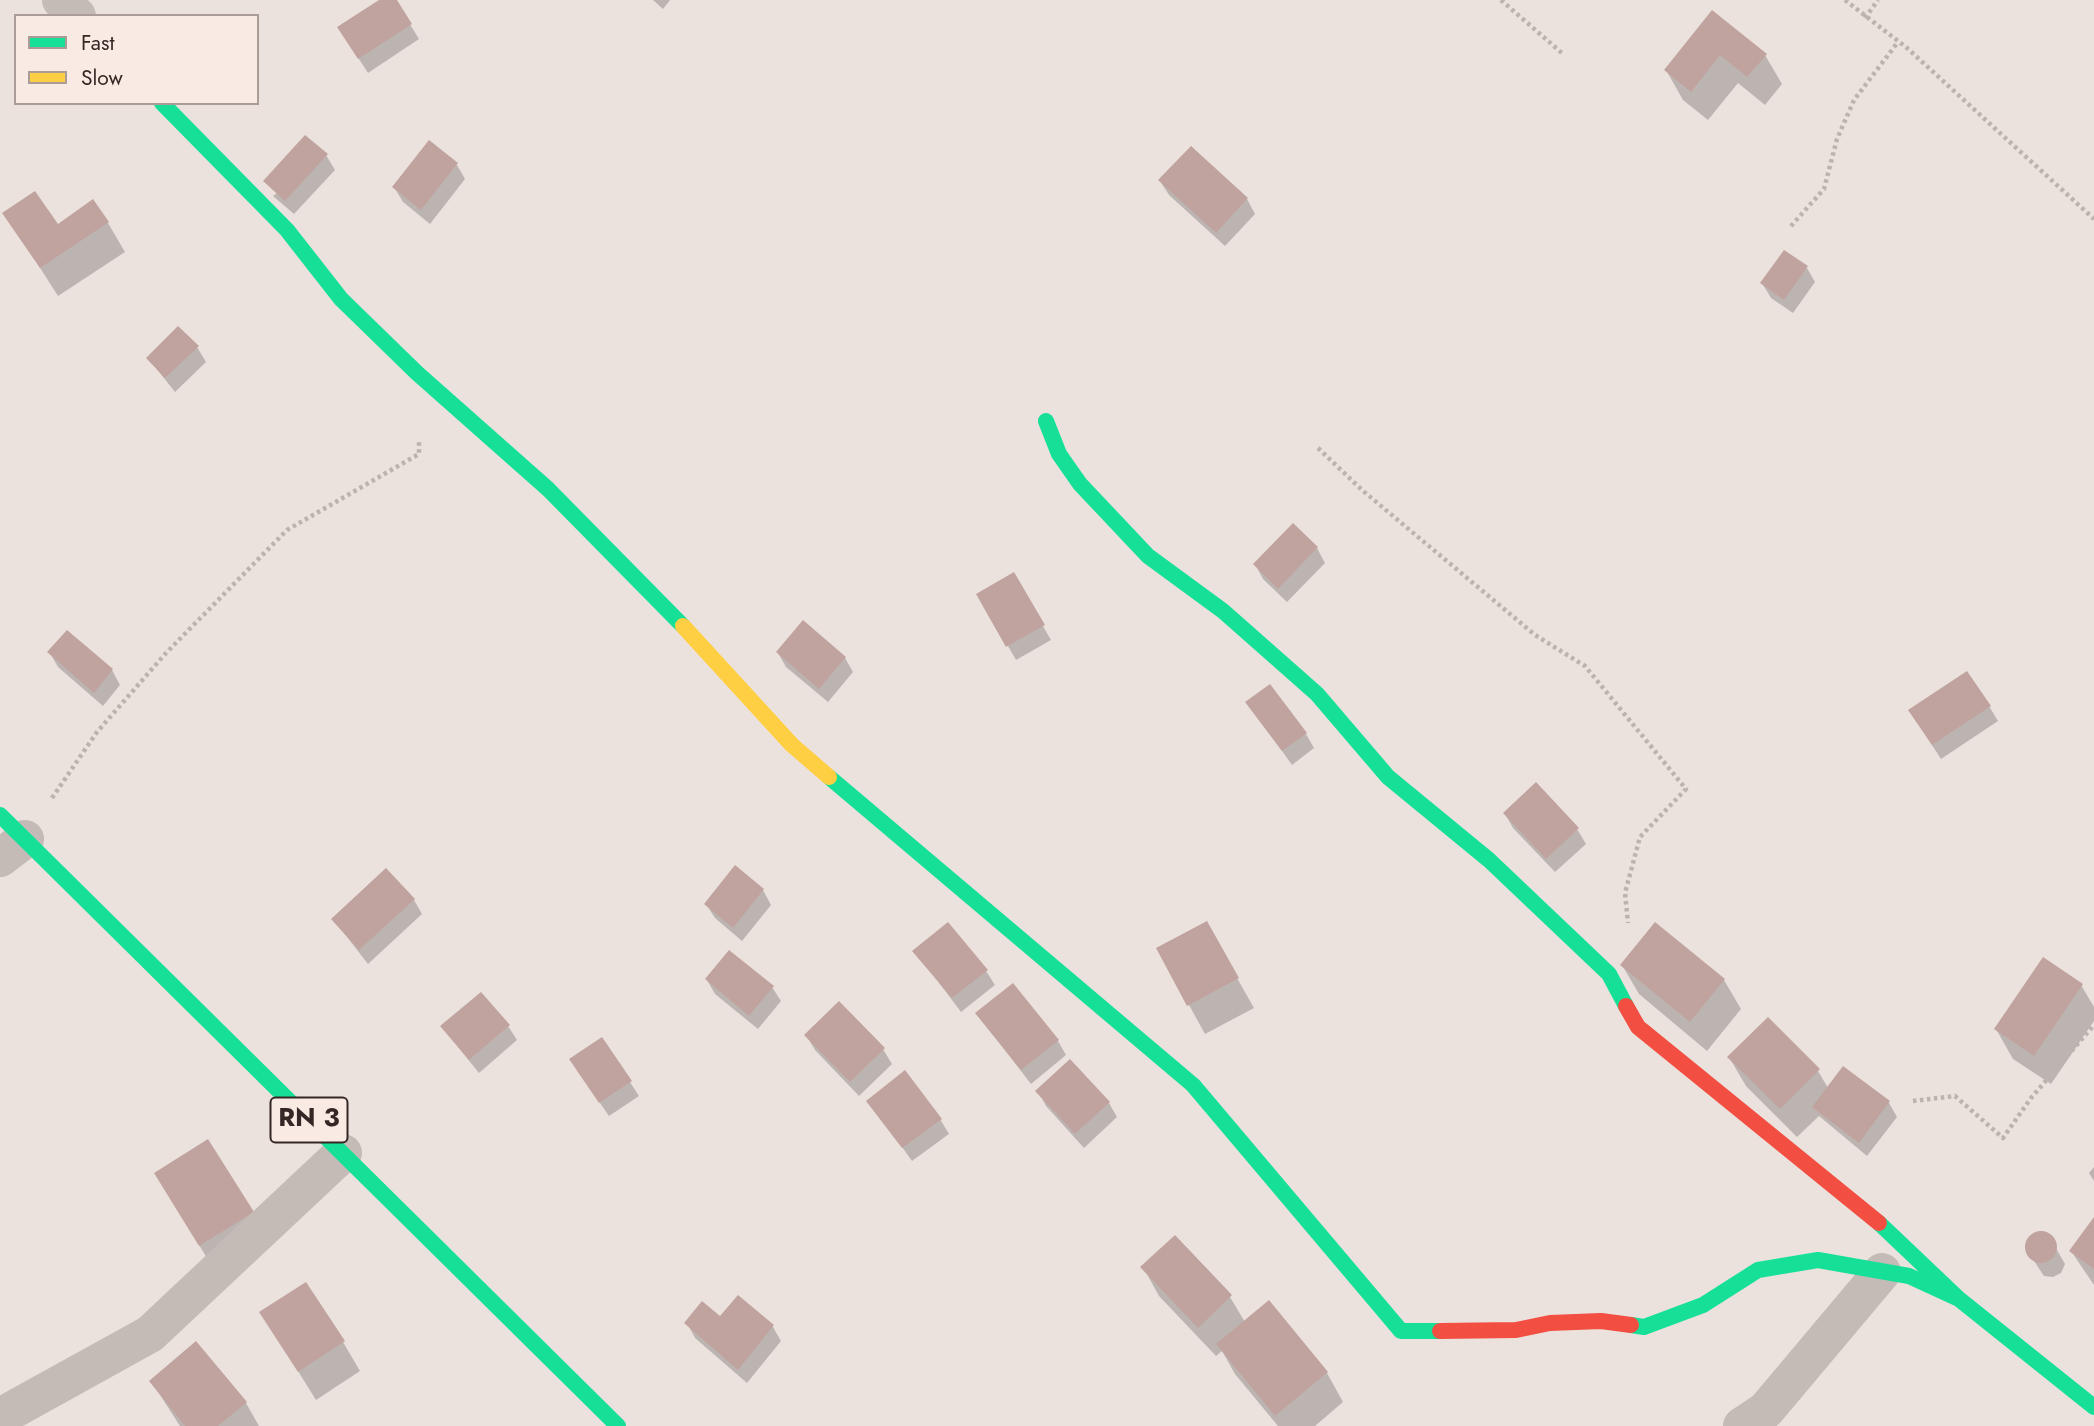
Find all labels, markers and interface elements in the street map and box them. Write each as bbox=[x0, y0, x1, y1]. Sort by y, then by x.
legend bbox=[14, 14, 259, 105]
text: Fast bbox=[81, 28, 114, 58]
text: Slow bbox=[81, 63, 123, 93]
road number: RN 3 bbox=[270, 1098, 348, 1142]

